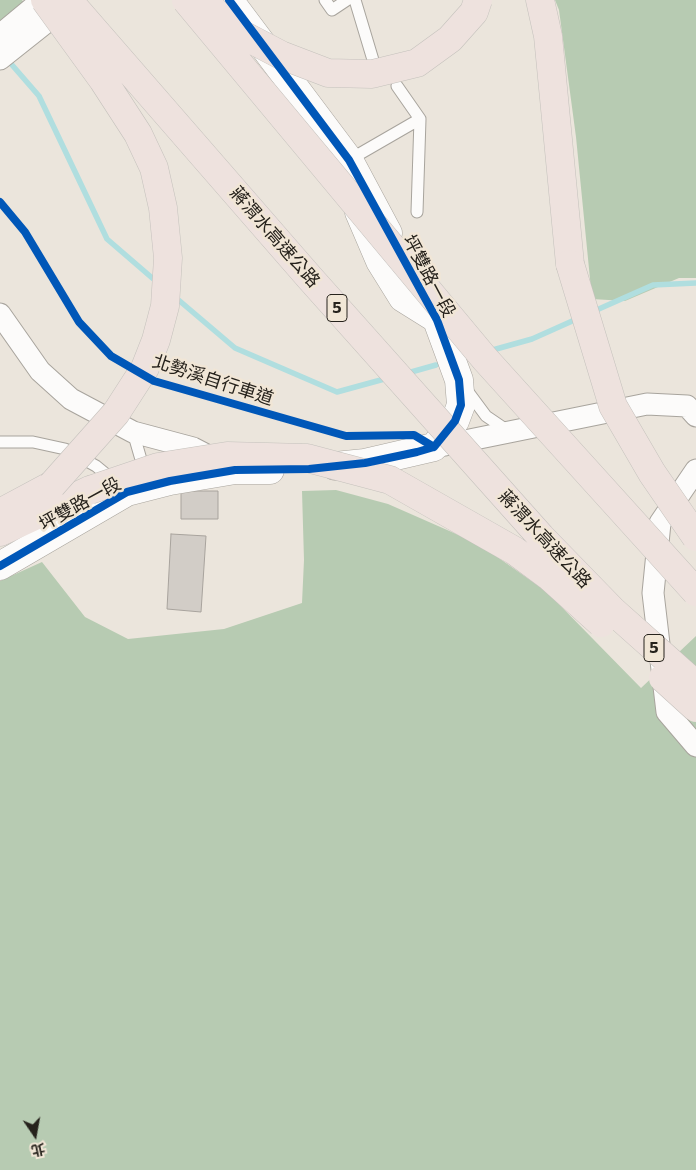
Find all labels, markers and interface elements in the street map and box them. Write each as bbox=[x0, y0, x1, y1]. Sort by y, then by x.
street label: 蔣渭水高速公路 bbox=[226, 182, 324, 292]
street label: 坪雙路一段 bbox=[398, 231, 460, 321]
road number: 5 bbox=[327, 294, 347, 322]
street label: 北勢溪自行車道 bbox=[150, 350, 276, 410]
street label: 坪雙路一段 bbox=[35, 473, 125, 535]
street label: 蔣渭水高速公路 bbox=[494, 486, 596, 592]
road number: 5 bbox=[644, 634, 664, 661]
north arrow bbox=[10, 1110, 60, 1160]
text: 北 bbox=[30, 1140, 47, 1160]

